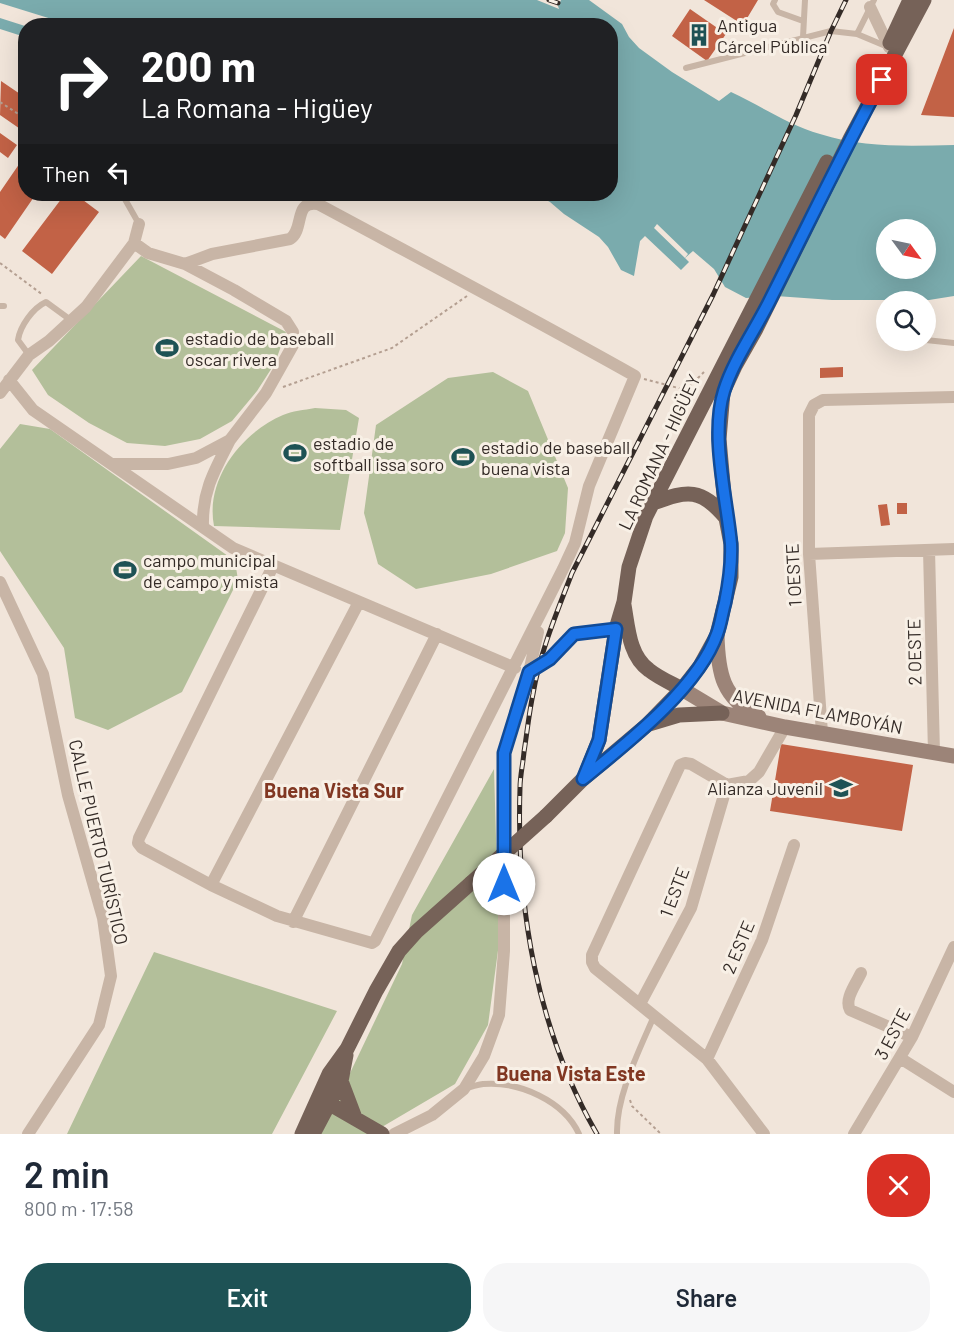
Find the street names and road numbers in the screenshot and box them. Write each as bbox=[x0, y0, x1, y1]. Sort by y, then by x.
street label: LA ROMANA - HIGÜEY bbox=[613, 371, 705, 533]
street label: 1 OESTE bbox=[780, 543, 806, 607]
street label: 2 OESTE bbox=[902, 619, 926, 685]
street label: AVENIDA FLAMBOYÁN bbox=[731, 684, 905, 738]
street label: CALLE PUERTO TURÍSTICO bbox=[65, 737, 133, 947]
street label: 1 ESTE bbox=[654, 864, 694, 920]
street label: 2 ESTE bbox=[717, 917, 759, 977]
street label: 3 ESTE bbox=[869, 1005, 915, 1063]

